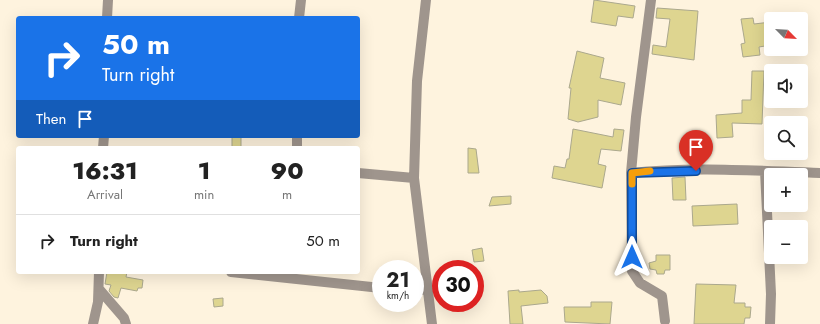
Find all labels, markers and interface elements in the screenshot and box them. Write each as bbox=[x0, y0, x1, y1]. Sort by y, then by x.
north arrow bbox=[764, 12, 808, 56]
map controls bbox=[764, 12, 808, 264]
text: 50 m bbox=[102, 24, 170, 65]
icon: right bbox=[36, 32, 88, 84]
text: Turn right bbox=[102, 62, 174, 88]
button: sound bbox=[764, 64, 808, 108]
text: Then bbox=[36, 108, 66, 130]
icon: arrive bbox=[74, 108, 96, 130]
button: search bbox=[764, 116, 808, 160]
pin bbox=[679, 130, 713, 171]
icon: arrive bbox=[685, 136, 707, 158]
text: 16:31 bbox=[72, 153, 138, 188]
text: 1 bbox=[198, 153, 210, 188]
text: 90 bbox=[271, 153, 304, 188]
button: + bbox=[764, 168, 808, 212]
text: Arrival bbox=[87, 185, 123, 204]
text: min bbox=[194, 185, 214, 204]
text: m bbox=[282, 185, 292, 204]
button: − bbox=[764, 220, 808, 264]
icon: right bbox=[36, 230, 58, 252]
text: Turn right bbox=[70, 230, 138, 252]
text: 50 m bbox=[306, 230, 340, 252]
position arrow bbox=[611, 236, 653, 278]
speed limit sign: 30 bbox=[432, 260, 484, 312]
text: 21 bbox=[386, 266, 410, 295]
text: km/h bbox=[387, 288, 409, 303]

